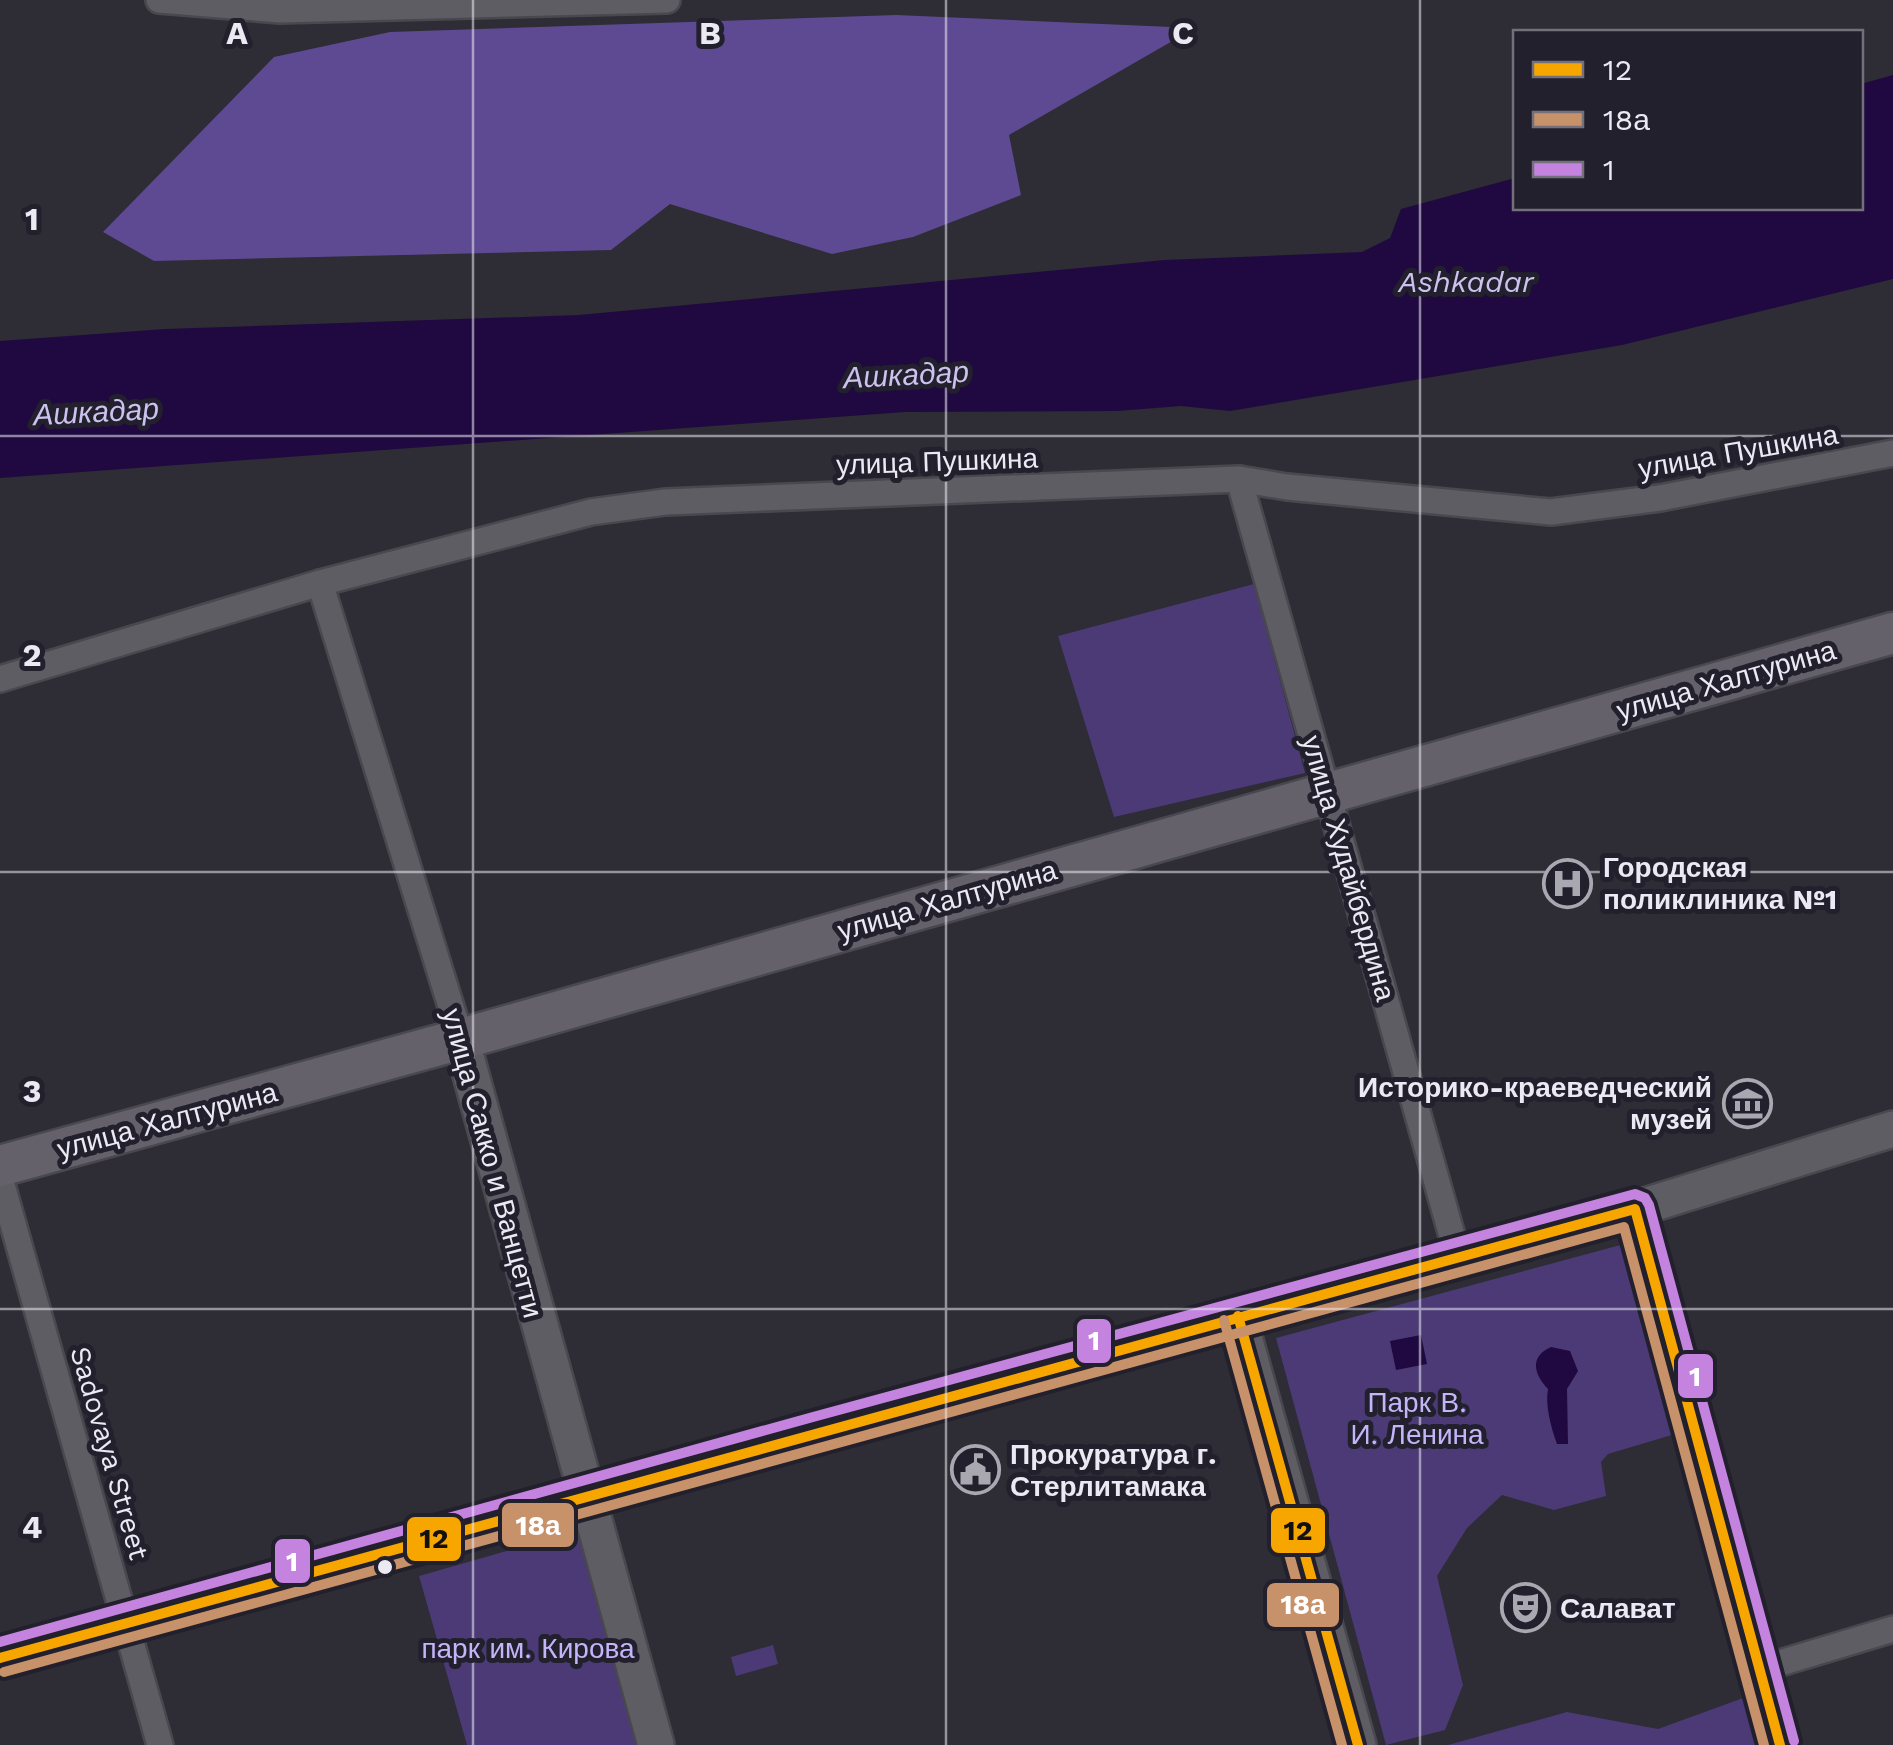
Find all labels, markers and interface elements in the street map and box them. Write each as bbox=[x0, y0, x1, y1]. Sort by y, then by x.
text: A bbox=[226, 14, 248, 52]
text: B bbox=[699, 14, 721, 52]
text: C bbox=[1172, 14, 1194, 52]
legend bbox=[1513, 30, 1863, 210]
text: 12 bbox=[1603, 52, 1632, 87]
text: 18а bbox=[1603, 102, 1650, 137]
text: 1 bbox=[1603, 152, 1615, 187]
text: 1 bbox=[25, 200, 39, 238]
water label: Ashkadar bbox=[1396, 264, 1535, 299]
water label: Ашкадар bbox=[840, 354, 970, 395]
water label: Ашкадар bbox=[30, 391, 160, 432]
street label: улица Пушкина bbox=[1636, 418, 1841, 485]
street label: улица Пушкина bbox=[835, 441, 1039, 482]
street label: улица Халтурина bbox=[1613, 633, 1840, 728]
text: 2 bbox=[22, 636, 42, 674]
street label: улица Худайбердина bbox=[1295, 732, 1402, 1005]
place label: Городская поликлиника №1 bbox=[1603, 851, 1837, 916]
street label: улица Халтурина bbox=[834, 853, 1061, 948]
hospital icon: Городская поликлиника №1 bbox=[1542, 857, 1594, 909]
street label: улица Сакко и Ванцетти bbox=[435, 1005, 550, 1322]
place label: Историко-краеведческий музей bbox=[1358, 1071, 1712, 1136]
text: 3 bbox=[23, 1072, 41, 1110]
street label: улица Халтурина bbox=[54, 1075, 281, 1166]
museum icon: Историко-краеведческий музей bbox=[1721, 1077, 1773, 1129]
line badge: 1 bbox=[1075, 1317, 1113, 1365]
text: 1 bbox=[1088, 1324, 1100, 1357]
street label: Sadovaya Street bbox=[63, 1343, 156, 1564]
line badge: 1 bbox=[1676, 1352, 1715, 1400]
text: 1 bbox=[1689, 1360, 1701, 1393]
park label: Парк В. И. Ленина bbox=[1350, 1386, 1484, 1451]
place label: Прокуратура г. Стерлитамака bbox=[1010, 1438, 1216, 1503]
public building icon: Прокуратура г. Стерлитамака bbox=[949, 1444, 1001, 1496]
line badge: 18а bbox=[500, 1501, 576, 1549]
line badge: 12 bbox=[1269, 1506, 1327, 1555]
text: 4 bbox=[22, 1508, 42, 1546]
text: 18а bbox=[515, 1509, 561, 1542]
text: 12 bbox=[1284, 1514, 1312, 1547]
line badge: 12 bbox=[405, 1515, 463, 1563]
text: 12 bbox=[420, 1522, 448, 1555]
line badge: 1 bbox=[273, 1537, 312, 1585]
text: 1 bbox=[286, 1545, 298, 1578]
unlabelled marker bbox=[375, 1557, 395, 1577]
line badge: 18а bbox=[1265, 1581, 1341, 1629]
theatre icon: Салават bbox=[1499, 1582, 1551, 1634]
text: 18а bbox=[1280, 1588, 1326, 1621]
place label: Салават bbox=[1560, 1592, 1676, 1625]
park label: парк им. Кирова bbox=[421, 1632, 635, 1665]

